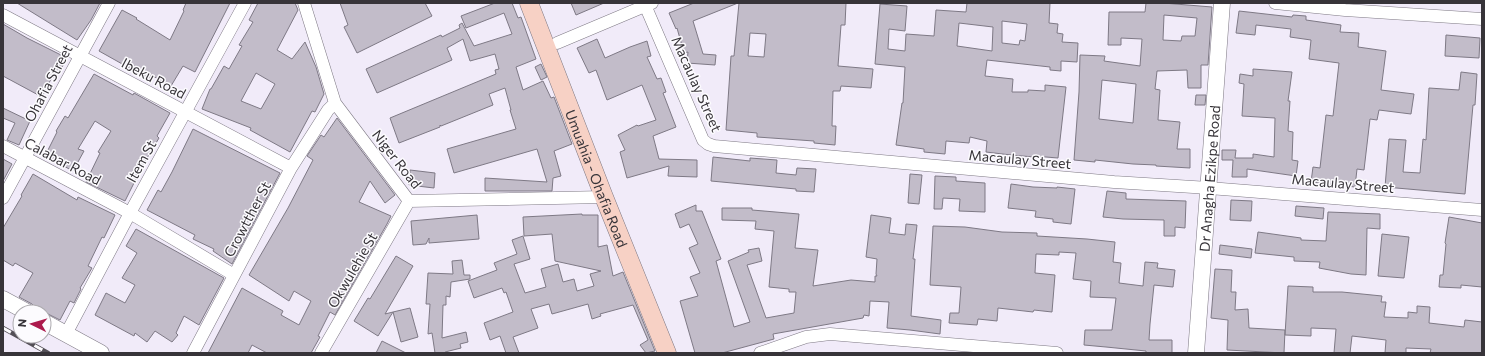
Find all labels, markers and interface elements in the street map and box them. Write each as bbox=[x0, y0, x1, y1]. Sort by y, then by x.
street label: Macaulay Street bbox=[668, 34, 726, 135]
street label: Ohafia Street bbox=[20, 41, 76, 125]
street label: Ibeku Road bbox=[119, 54, 189, 102]
street label: Dr Anagha Ezikpe Road bbox=[1195, 105, 1223, 252]
street label: Umuahia - Ohafia Road bbox=[562, 107, 632, 250]
street label: Niger Road bbox=[369, 126, 425, 192]
street label: Calabar Road bbox=[22, 134, 104, 188]
street label: Item St bbox=[122, 137, 160, 185]
street label: Macaulay Street bbox=[968, 146, 1072, 172]
street label: Macaulay Street bbox=[1291, 170, 1395, 196]
street label: Crowtther St bbox=[220, 178, 274, 260]
street label: Okwulehie St bbox=[324, 229, 381, 311]
north arrow bbox=[12, 304, 52, 344]
text: N bbox=[15, 318, 28, 328]

